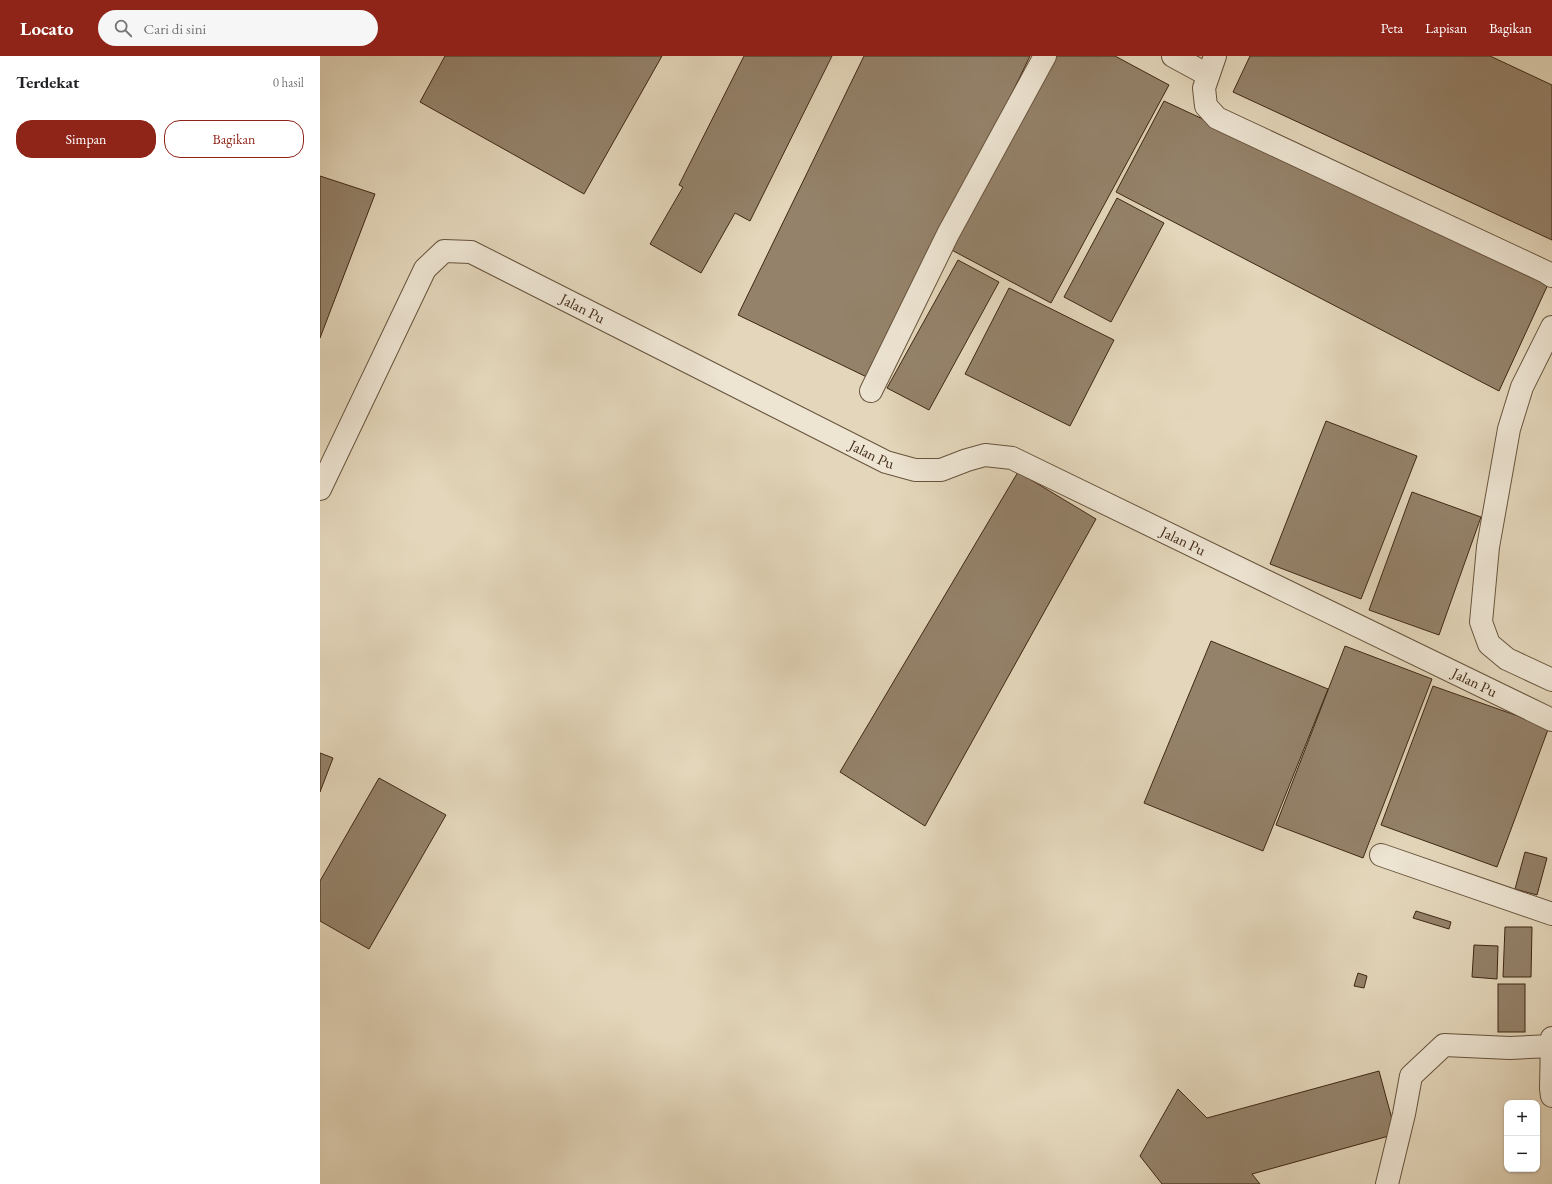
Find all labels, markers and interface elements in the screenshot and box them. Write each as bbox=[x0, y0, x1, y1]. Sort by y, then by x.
search box bbox=[98, 10, 378, 46]
text: Locato bbox=[20, 16, 74, 41]
icon: search bbox=[112, 17, 134, 39]
text: Cari di sini bbox=[144, 19, 206, 38]
text: Peta bbox=[1381, 19, 1403, 37]
text: Lapisan bbox=[1425, 19, 1467, 37]
text: Bagikan bbox=[1489, 19, 1532, 37]
text: Terdekat bbox=[16, 71, 79, 93]
text: 0 hasil bbox=[273, 74, 304, 91]
button: Simpan bbox=[16, 120, 156, 158]
button: Bagikan bbox=[164, 120, 304, 158]
street label: Jalan Pu bbox=[555, 288, 609, 327]
street label: Jalan Pu bbox=[844, 434, 896, 473]
street label: Jalan Pu bbox=[1156, 521, 1209, 560]
street label: Jalan Pu bbox=[1447, 662, 1501, 701]
map controls bbox=[1504, 1100, 1540, 1172]
button: + bbox=[1504, 1100, 1540, 1136]
button: − bbox=[1504, 1136, 1540, 1172]

